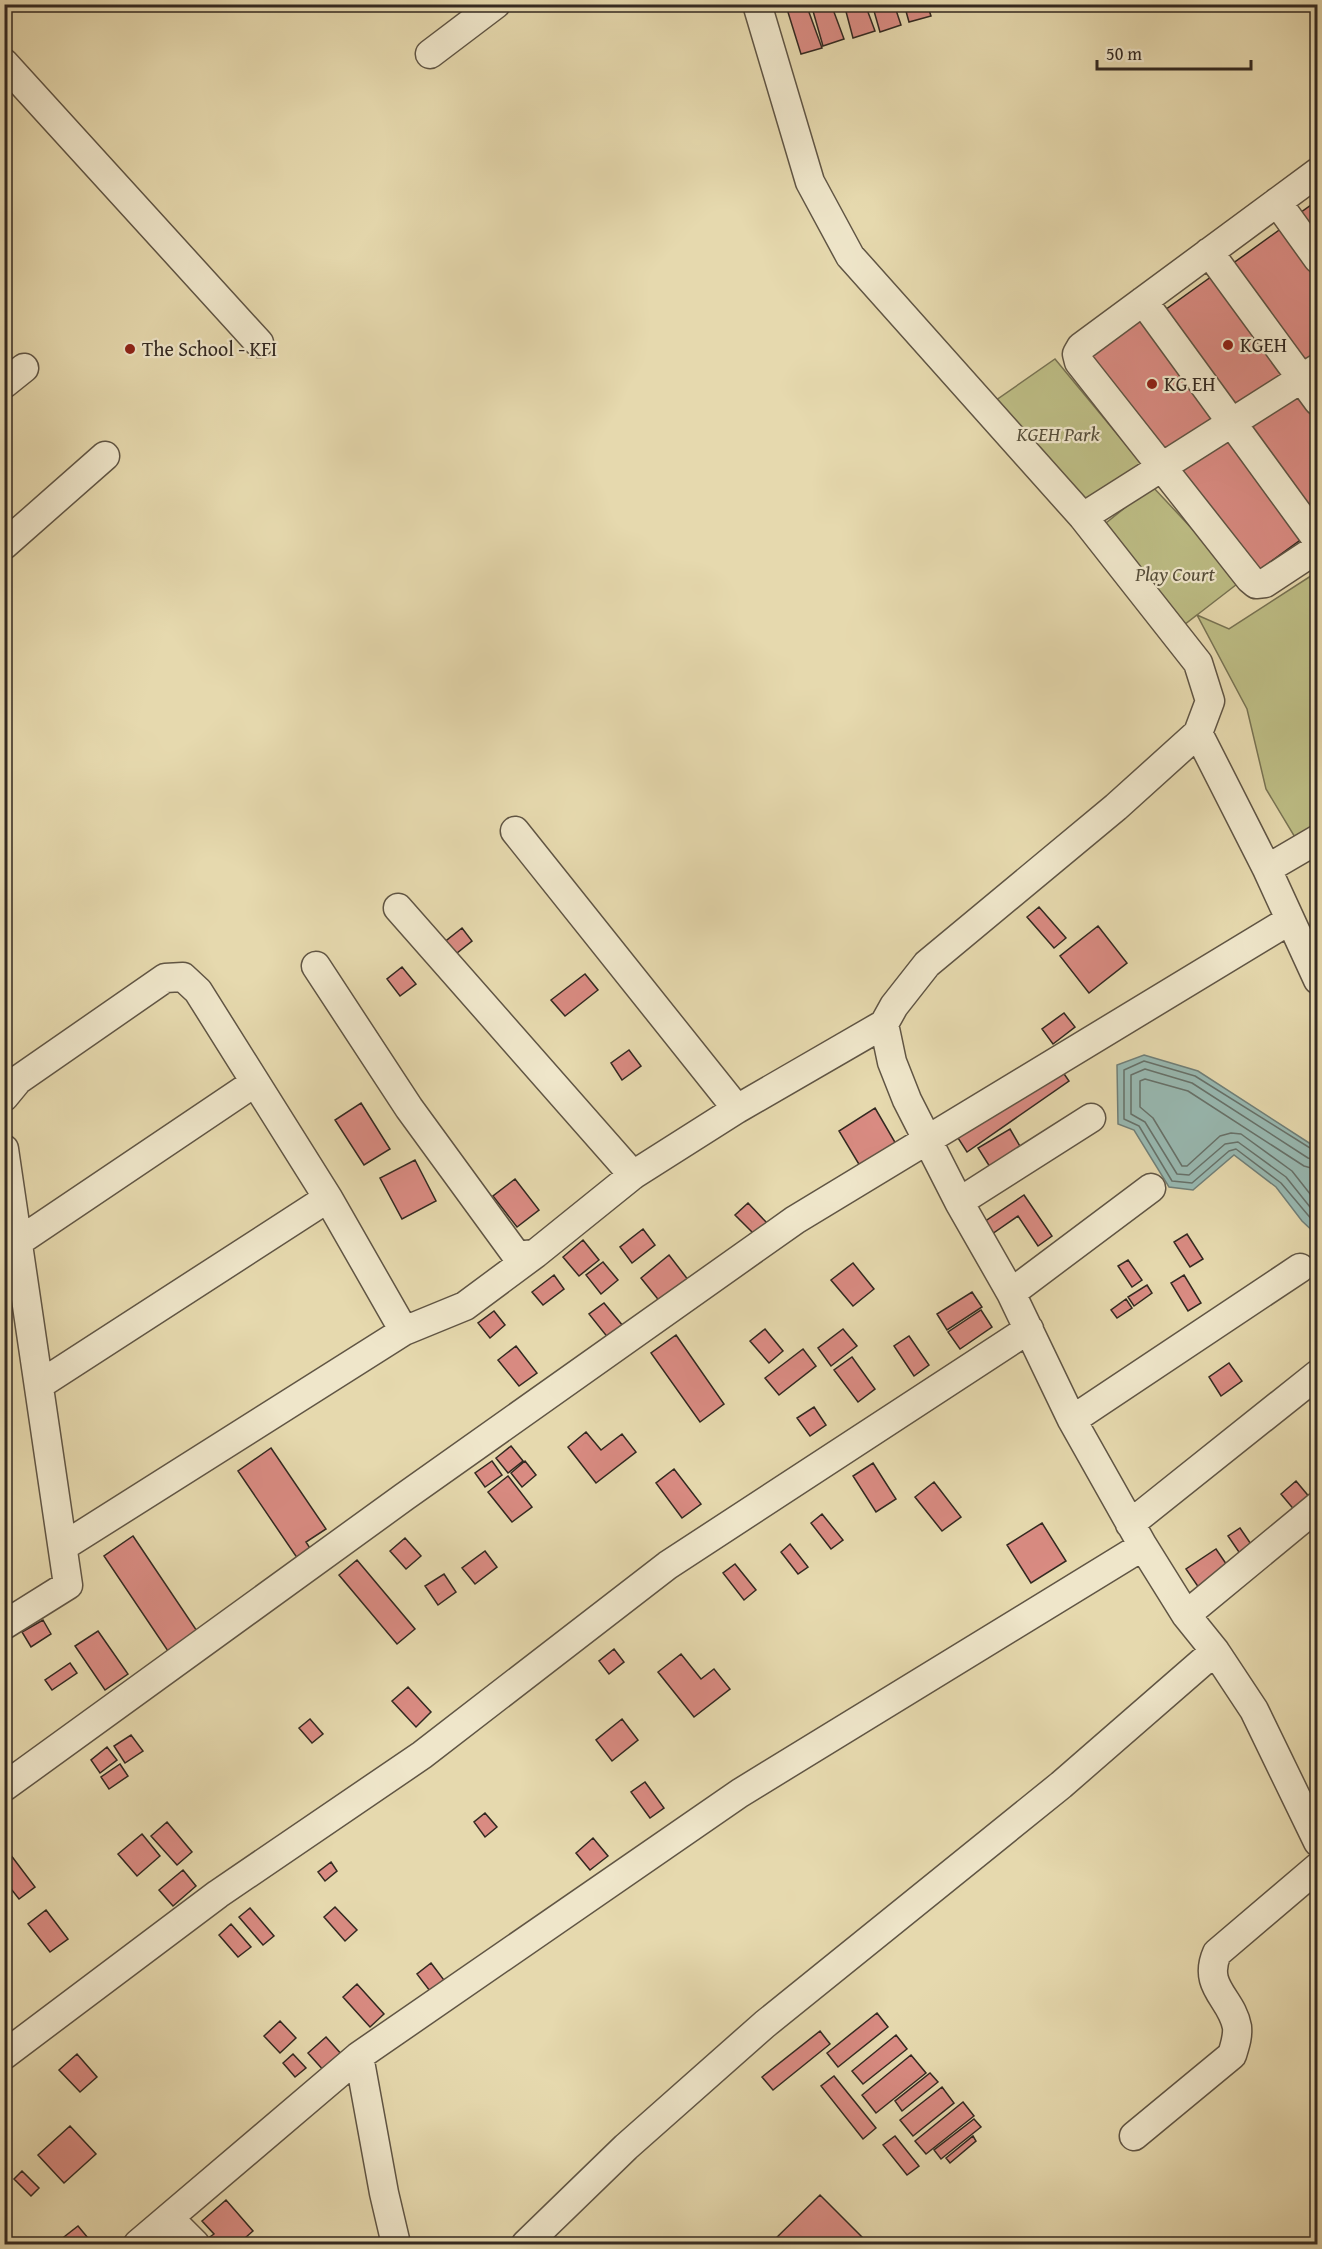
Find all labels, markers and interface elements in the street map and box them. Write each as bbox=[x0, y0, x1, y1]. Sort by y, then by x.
scale bar bbox=[1097, 33, 1252, 71]
text: 50 m bbox=[1106, 40, 1142, 67]
place label: KGEH bbox=[1240, 330, 1287, 359]
place label: The School - KFI bbox=[142, 334, 277, 363]
marker: KGEH bbox=[1221, 338, 1235, 352]
marker: The School - KFI bbox=[123, 342, 137, 356]
place label: KG EH bbox=[1164, 369, 1215, 398]
marker: KG EH bbox=[1145, 377, 1159, 391]
park label: KGEH Park bbox=[1016, 419, 1100, 448]
park label: Play Court bbox=[1134, 559, 1215, 588]

